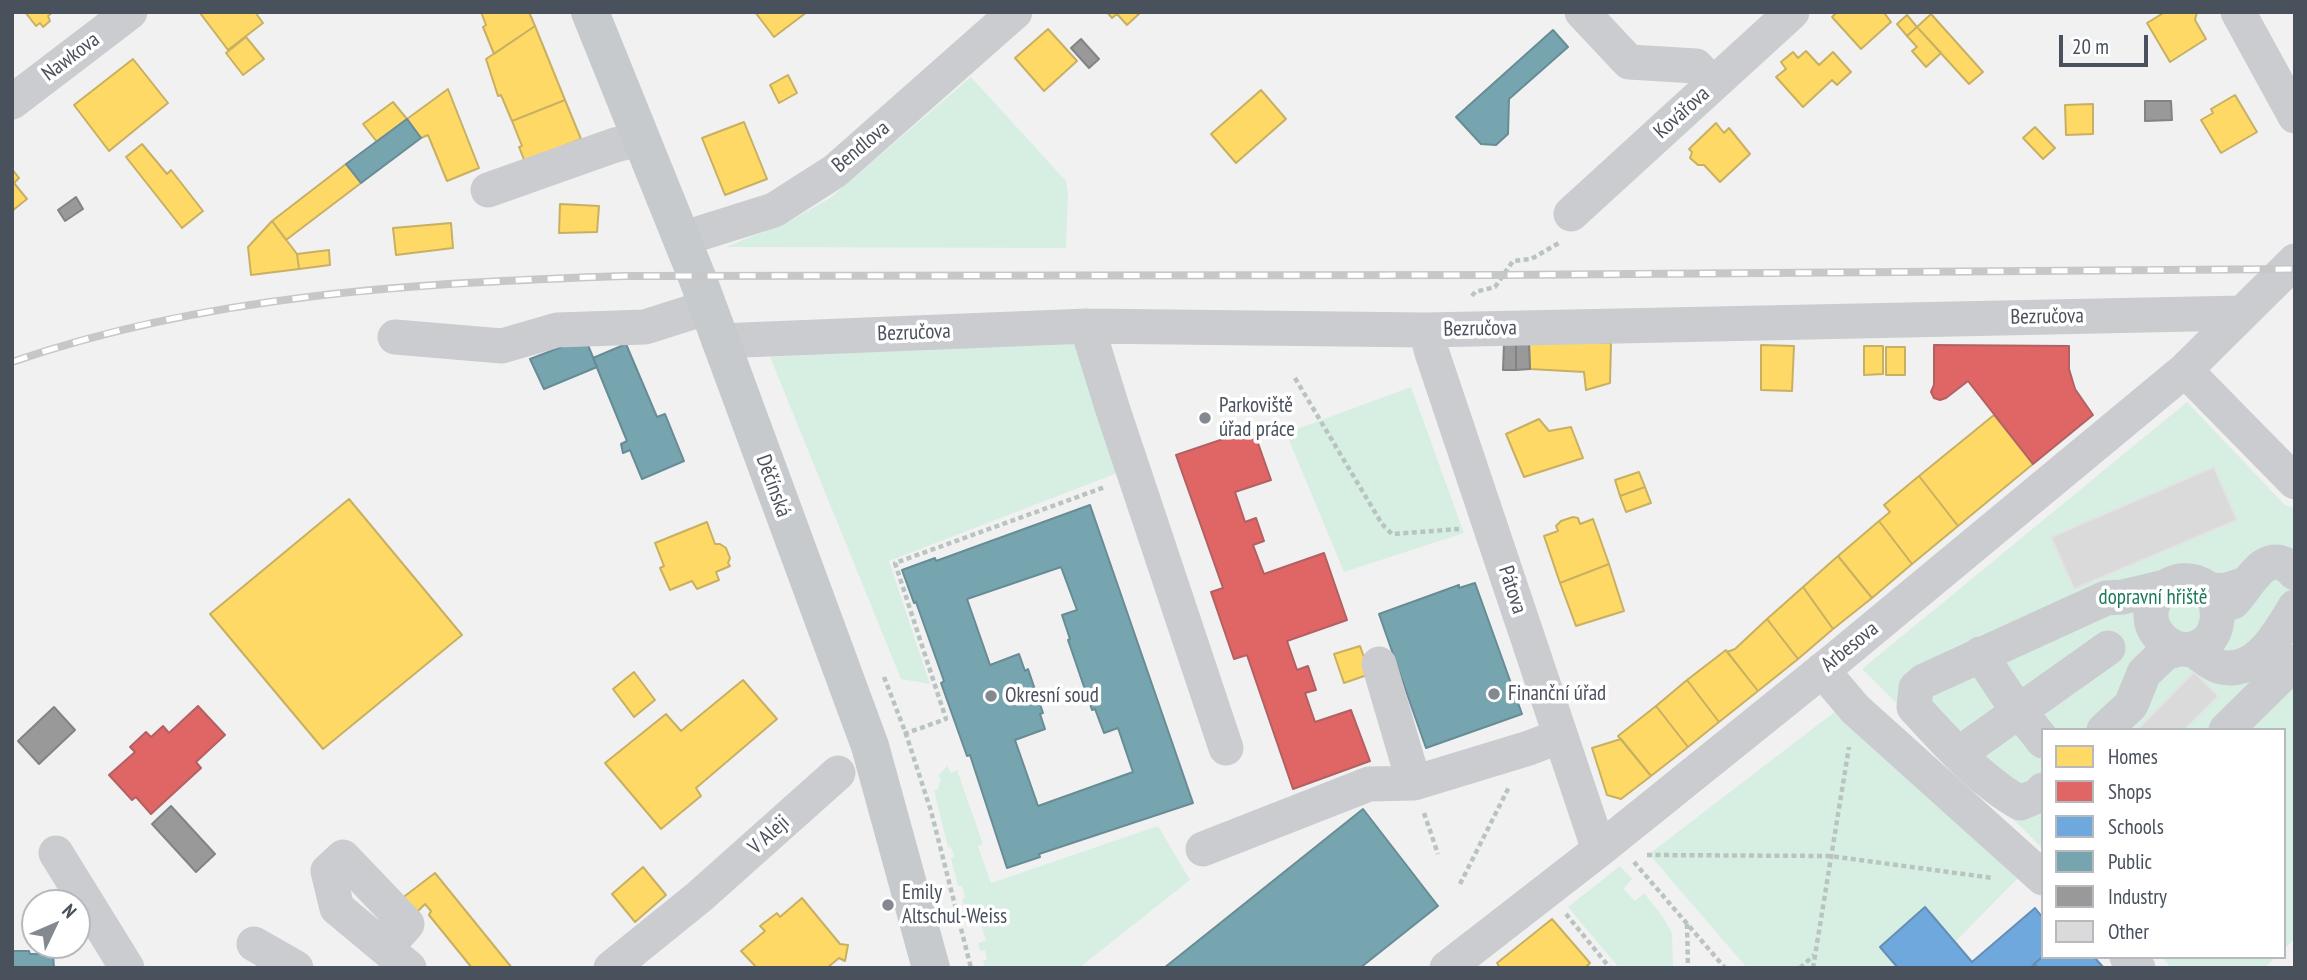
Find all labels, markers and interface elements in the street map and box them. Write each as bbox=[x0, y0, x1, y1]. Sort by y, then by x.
scale bar bbox=[2062, 21, 2151, 65]
street label: Nawkova bbox=[37, 27, 105, 87]
text: 20 m bbox=[2072, 33, 2109, 60]
street label: Kovářova bbox=[1649, 82, 1715, 144]
street label: Bendlova bbox=[827, 116, 895, 178]
street label: Bezručova bbox=[2010, 304, 2084, 330]
street label: Bezručova bbox=[1443, 316, 1517, 342]
street label: Bezručova bbox=[877, 319, 951, 347]
place label: Parkoviště úřad práce bbox=[1219, 393, 1295, 443]
marker: Parkoviště úřad práce bbox=[1197, 410, 1213, 426]
street label: Děčínská bbox=[750, 451, 796, 521]
street label: Pátova bbox=[1492, 563, 1532, 617]
park label: dopravní hřiště bbox=[2099, 585, 2207, 611]
street label: Arbesova bbox=[1816, 616, 1884, 678]
place label: Finanční úřad bbox=[1508, 681, 1606, 707]
place label: Okresní soud bbox=[1005, 683, 1099, 709]
marker: Finanční úřad bbox=[1486, 686, 1502, 702]
marker: Okresní soud bbox=[983, 688, 999, 704]
legend bbox=[2041, 728, 2286, 959]
text: Homes bbox=[2108, 743, 2158, 770]
text: Shops bbox=[2108, 778, 2152, 805]
street label: V Aleji bbox=[743, 810, 795, 860]
text: Schools bbox=[2108, 813, 2164, 840]
text: Public bbox=[2108, 848, 2152, 875]
place label: Emily Altschul-Weiss bbox=[902, 880, 1007, 930]
text: Industry bbox=[2108, 883, 2167, 910]
north arrow bbox=[21, 889, 91, 959]
marker: Emily Altschul-Weiss bbox=[880, 897, 896, 913]
text: N bbox=[57, 899, 82, 923]
text: Other bbox=[2108, 918, 2149, 945]

